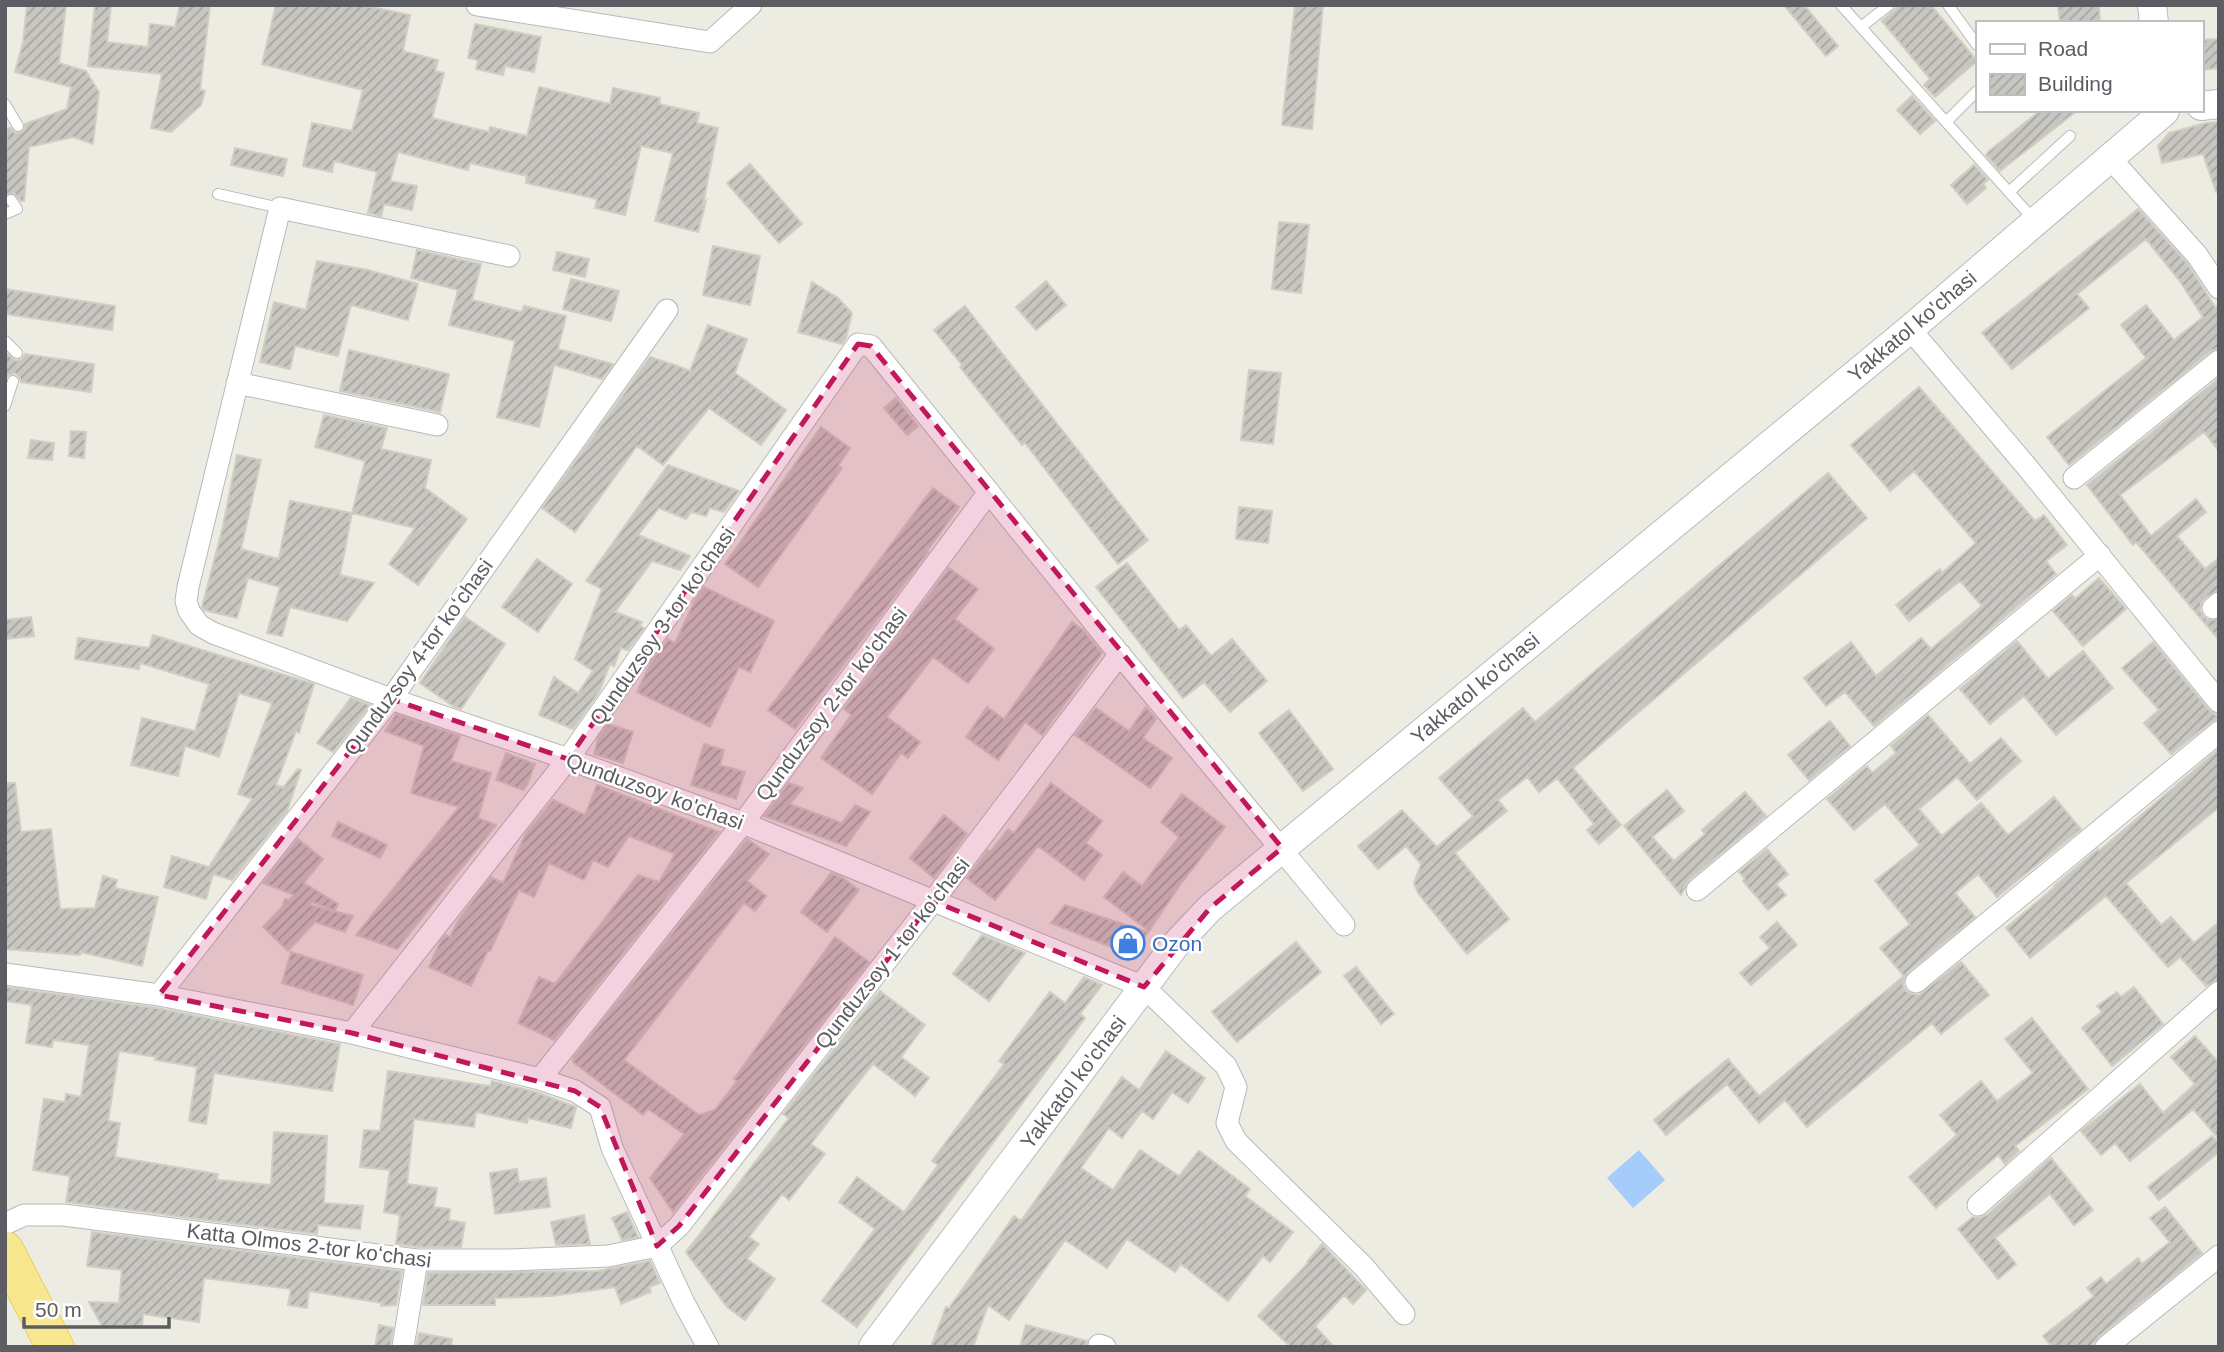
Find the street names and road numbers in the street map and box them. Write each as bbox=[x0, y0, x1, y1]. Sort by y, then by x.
street label: Yakkatol ko'chasi bbox=[1843, 266, 1981, 386]
street label: Qunduzsoy 3-tor ko'chasi bbox=[585, 523, 739, 729]
street label: Qunduzsoy 4-tor koʻchasi bbox=[339, 554, 497, 760]
street label: Qunduzsoy 2-tor ko'chasi bbox=[751, 603, 911, 805]
street label: Yakkatol ko'chasi bbox=[1406, 628, 1544, 748]
street label: Qunduzsoy ko'chasi bbox=[563, 748, 747, 834]
street label: Qunduzsoy 1-tor ko'chasi bbox=[810, 853, 974, 1053]
street label: Yakkatol ko'chasi bbox=[1016, 1011, 1130, 1153]
street label: Katta Olmos 2-tor koʻchasi bbox=[185, 1219, 433, 1271]

